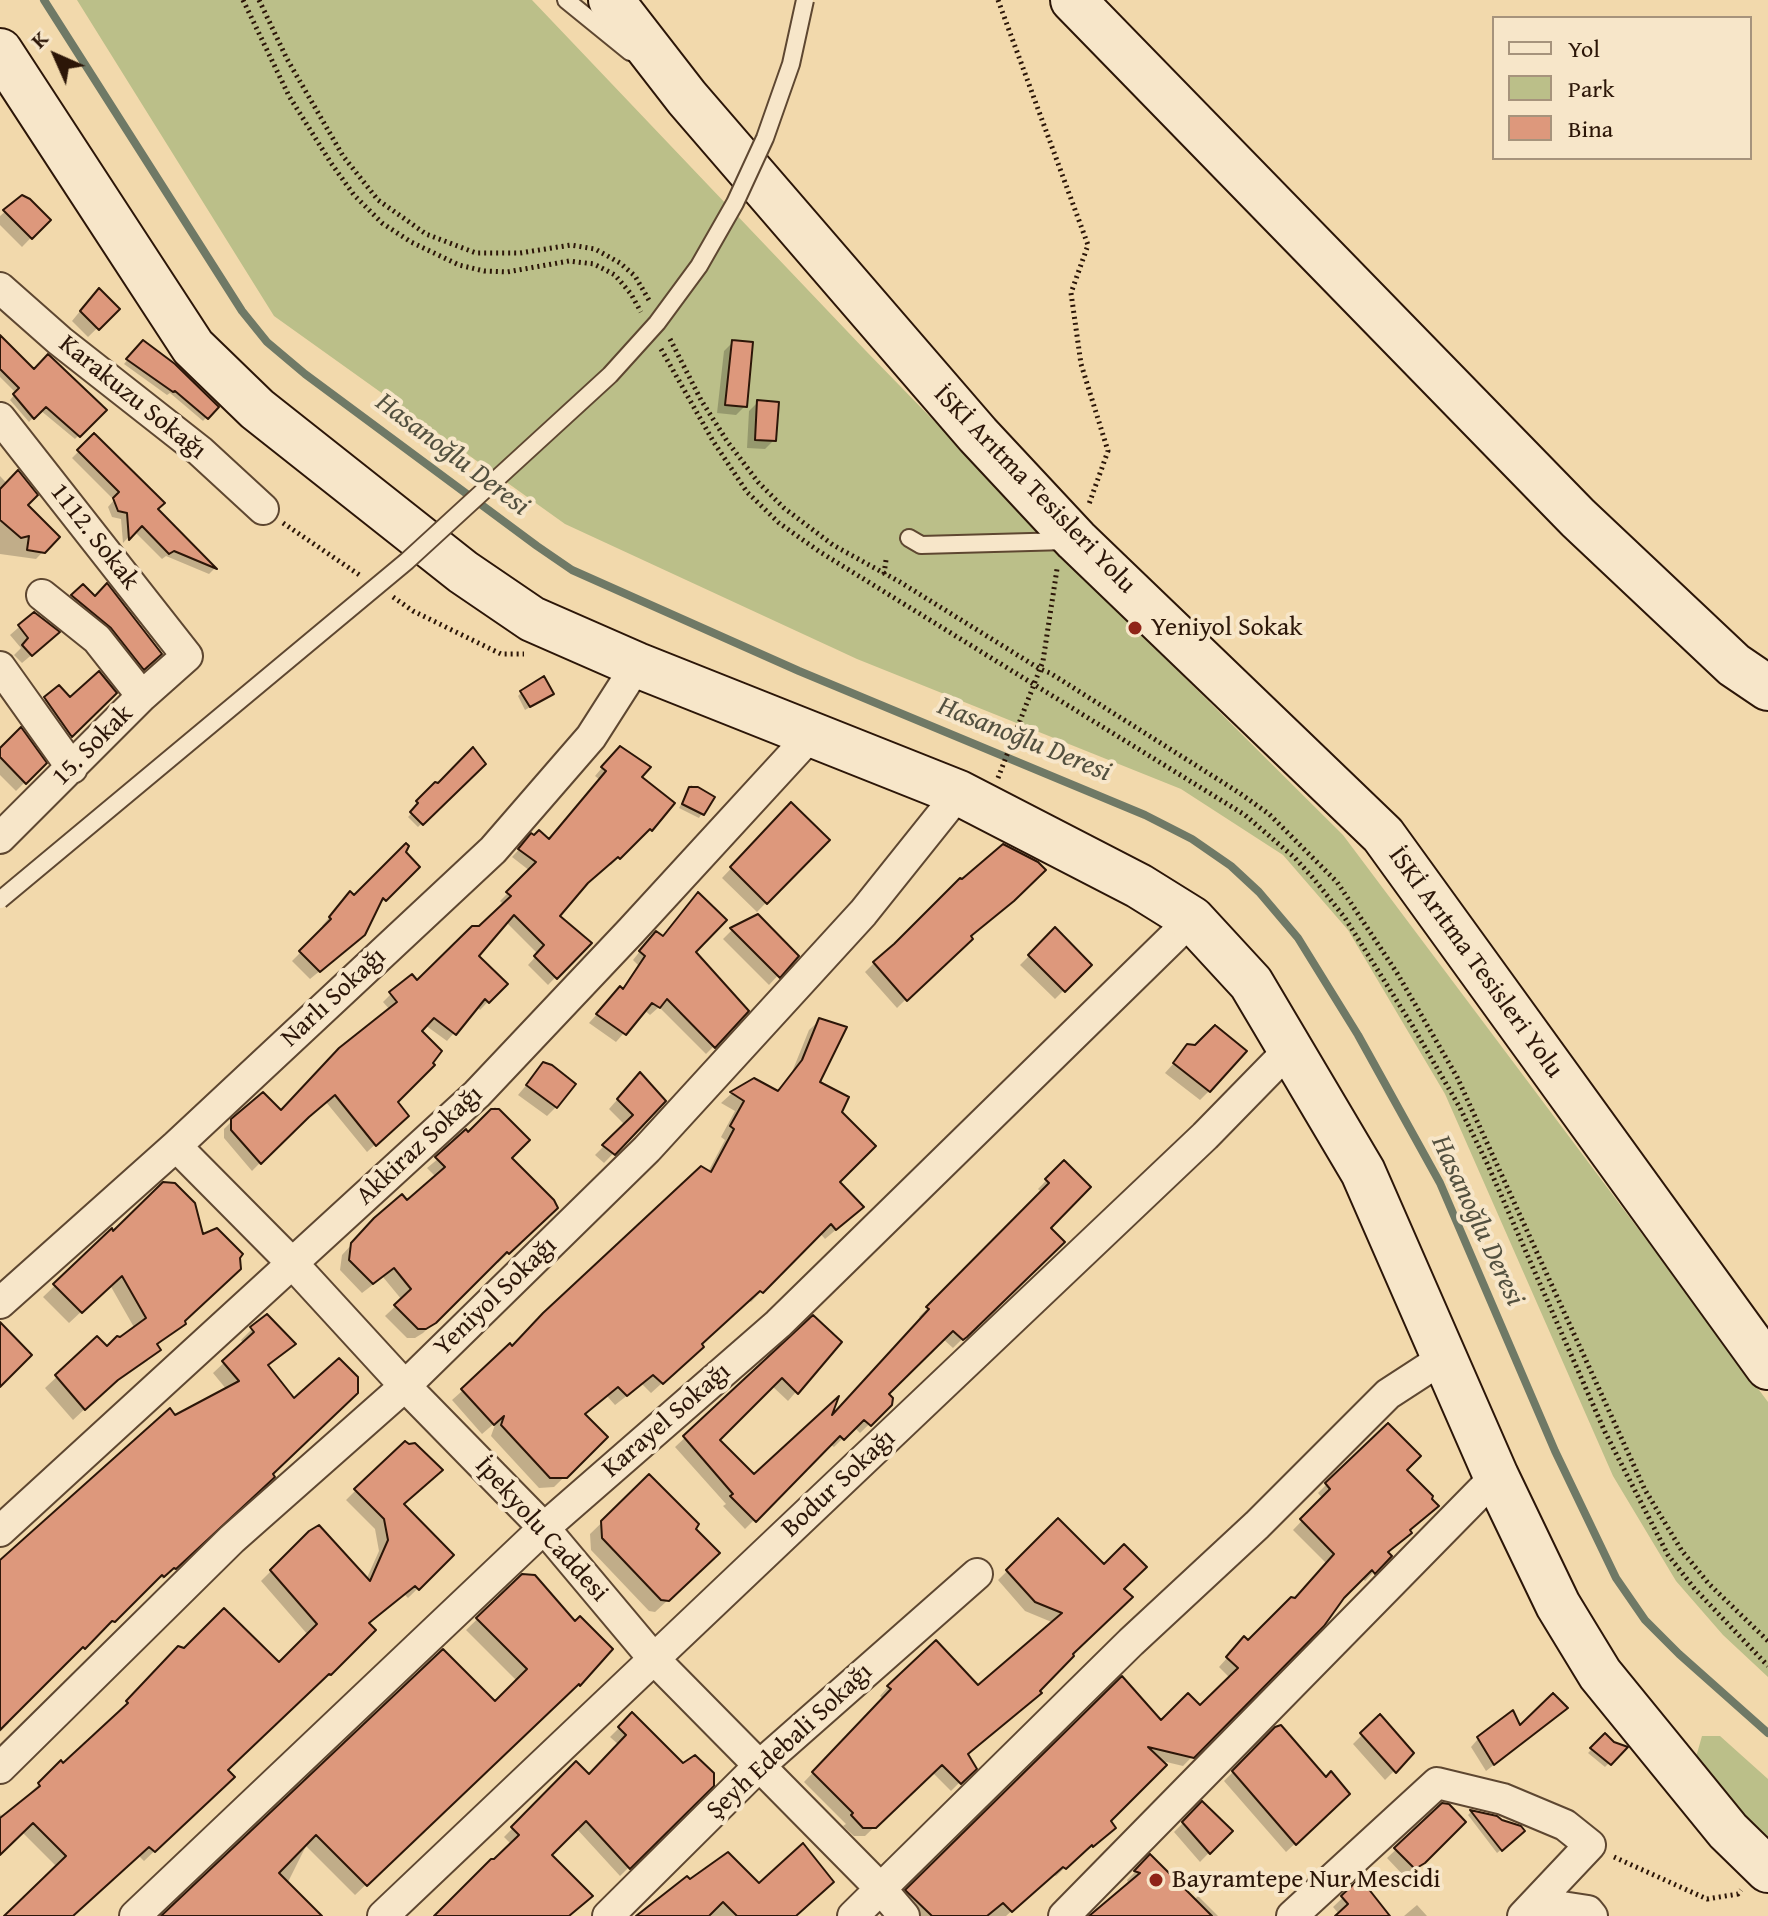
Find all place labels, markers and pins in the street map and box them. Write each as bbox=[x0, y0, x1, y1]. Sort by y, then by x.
place label: Yeniyol Sokak bbox=[1151, 612, 1303, 644]
marker: Yeniyol Sokak bbox=[1126, 619, 1144, 637]
place label: Bayramtepe Nur Mescidi bbox=[1172, 1864, 1441, 1896]
marker: Bayramtepe Nur Mescidi bbox=[1147, 1871, 1165, 1889]

